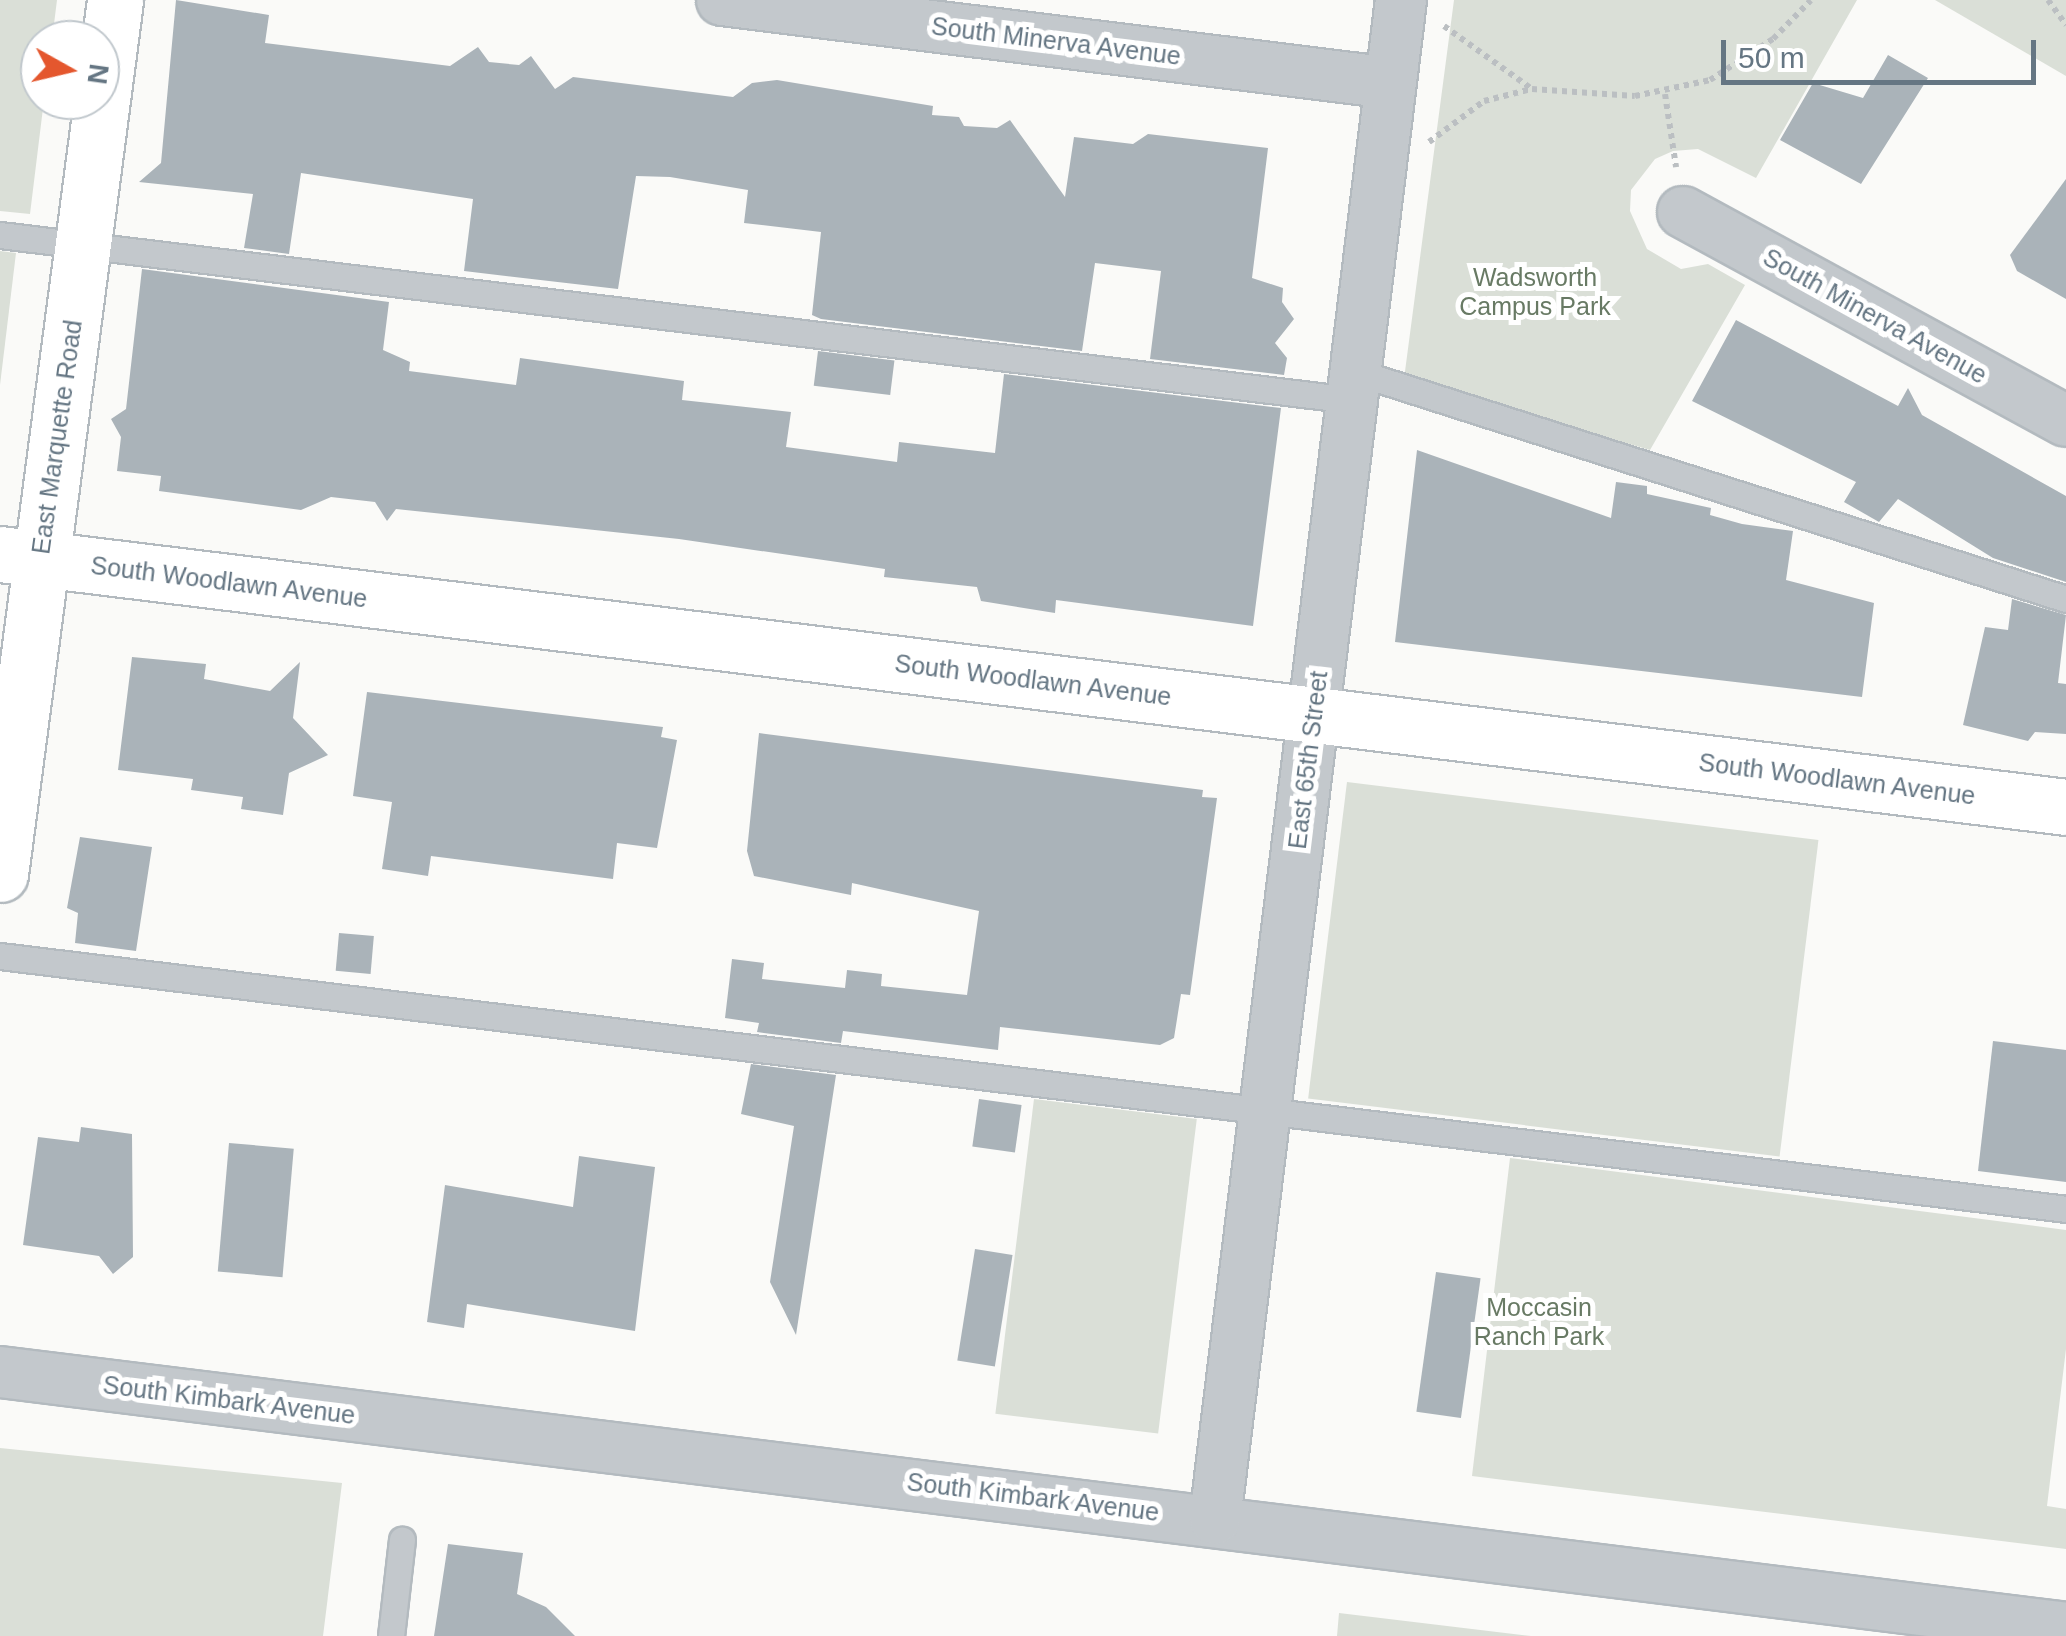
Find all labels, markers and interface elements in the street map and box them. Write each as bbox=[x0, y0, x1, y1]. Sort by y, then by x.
street label: South Minerva Avenue bbox=[929, 11, 1183, 71]
north arrow bbox=[20, 20, 120, 120]
scale bar bbox=[1726, 20, 2041, 82]
text: 50 m bbox=[1738, 41, 1805, 74]
text: N bbox=[81, 62, 115, 86]
street label: South Minerva Avenue bbox=[1757, 242, 1993, 390]
park label: Wadsworth Campus Park bbox=[1459, 263, 1611, 322]
street label: East Marquette Road bbox=[26, 318, 88, 556]
street label: South Woodlawn Avenue bbox=[88, 550, 370, 614]
street label: South Woodlawn Avenue bbox=[892, 648, 1174, 712]
street label: East 65th Street bbox=[1282, 669, 1334, 851]
street label: South Woodlawn Avenue bbox=[1696, 747, 1978, 811]
park label: Moccasin Ranch Park bbox=[1474, 1293, 1604, 1352]
street label: South Kimbark Avenue bbox=[100, 1370, 358, 1430]
street label: South Kimbark Avenue bbox=[904, 1467, 1162, 1527]

